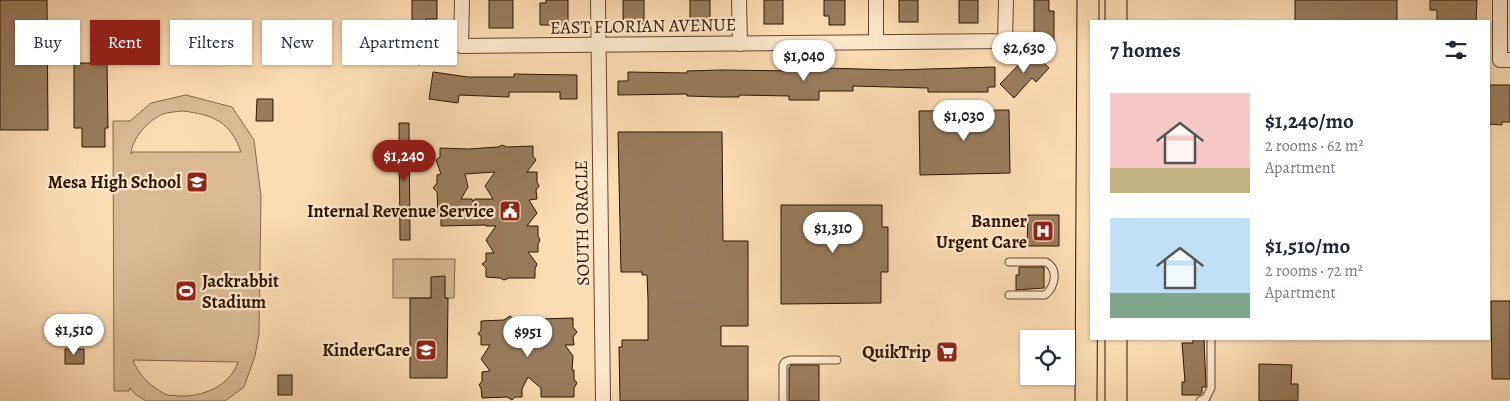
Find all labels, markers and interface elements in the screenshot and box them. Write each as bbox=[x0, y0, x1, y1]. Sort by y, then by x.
street label: EAST FLORIAN AVENUE bbox=[550, 12, 736, 40]
chip: Buy bbox=[15, 20, 80, 65]
chip: Rent bbox=[90, 20, 160, 65]
chip: Filters bbox=[170, 20, 252, 65]
chip: New bbox=[262, 20, 332, 65]
chip: Apartment bbox=[342, 20, 457, 65]
pin: $2,630 bbox=[983, 32, 1065, 74]
text: 7 homes bbox=[1110, 36, 1181, 64]
icon: filters bbox=[1442, 36, 1470, 64]
text: $2,630 bbox=[1003, 37, 1045, 59]
pin: $1,040 bbox=[763, 39, 845, 82]
text: $1,040 bbox=[783, 45, 825, 67]
pin: $1,030 bbox=[923, 100, 1005, 142]
text: $1,030 bbox=[944, 105, 984, 127]
text: $1,240/mo bbox=[1265, 107, 1354, 135]
icon: home bbox=[1150, 113, 1210, 173]
text: 2 rooms · 62 m² bbox=[1265, 135, 1364, 157]
pin: $1,240 bbox=[363, 140, 445, 182]
text: $1,240 bbox=[384, 145, 424, 167]
text: Apartment bbox=[1265, 157, 1336, 179]
street label: SOUTH ORACLE bbox=[569, 160, 595, 286]
place label: Mesa High School bbox=[48, 170, 181, 194]
school or university icon: Mesa High School bbox=[185, 170, 209, 194]
place label: Internal Revenue Service bbox=[307, 199, 494, 223]
public building icon: Internal Revenue Service bbox=[498, 199, 522, 223]
place label: Banner Urgent Care bbox=[936, 209, 1028, 254]
pin: $1,310 bbox=[792, 212, 874, 254]
text: $1,310 bbox=[814, 217, 852, 239]
hospital icon: Banner Urgent Care bbox=[1031, 219, 1055, 243]
text: $1,510/mo bbox=[1265, 232, 1350, 260]
icon: home bbox=[1150, 238, 1210, 298]
text: 2 rooms · 72 m² bbox=[1265, 260, 1363, 282]
place label: Jackrabbit Stadium bbox=[202, 269, 279, 314]
sports icon: Jackrabbit Stadium bbox=[174, 279, 198, 303]
text: Apartment bbox=[1265, 282, 1336, 304]
pin: $1,510 bbox=[33, 314, 115, 356]
pin: $951 bbox=[498, 316, 558, 358]
text: $1,510 bbox=[55, 319, 93, 341]
text: $951 bbox=[514, 321, 542, 343]
map controls bbox=[1020, 330, 1075, 385]
button: locate bbox=[1020, 330, 1075, 385]
place label: KinderCare bbox=[322, 338, 410, 362]
school or university icon: KinderCare bbox=[414, 338, 438, 362]
place label: QuikTrip bbox=[862, 340, 931, 364]
supermarket icon: QuikTrip bbox=[935, 340, 959, 364]

